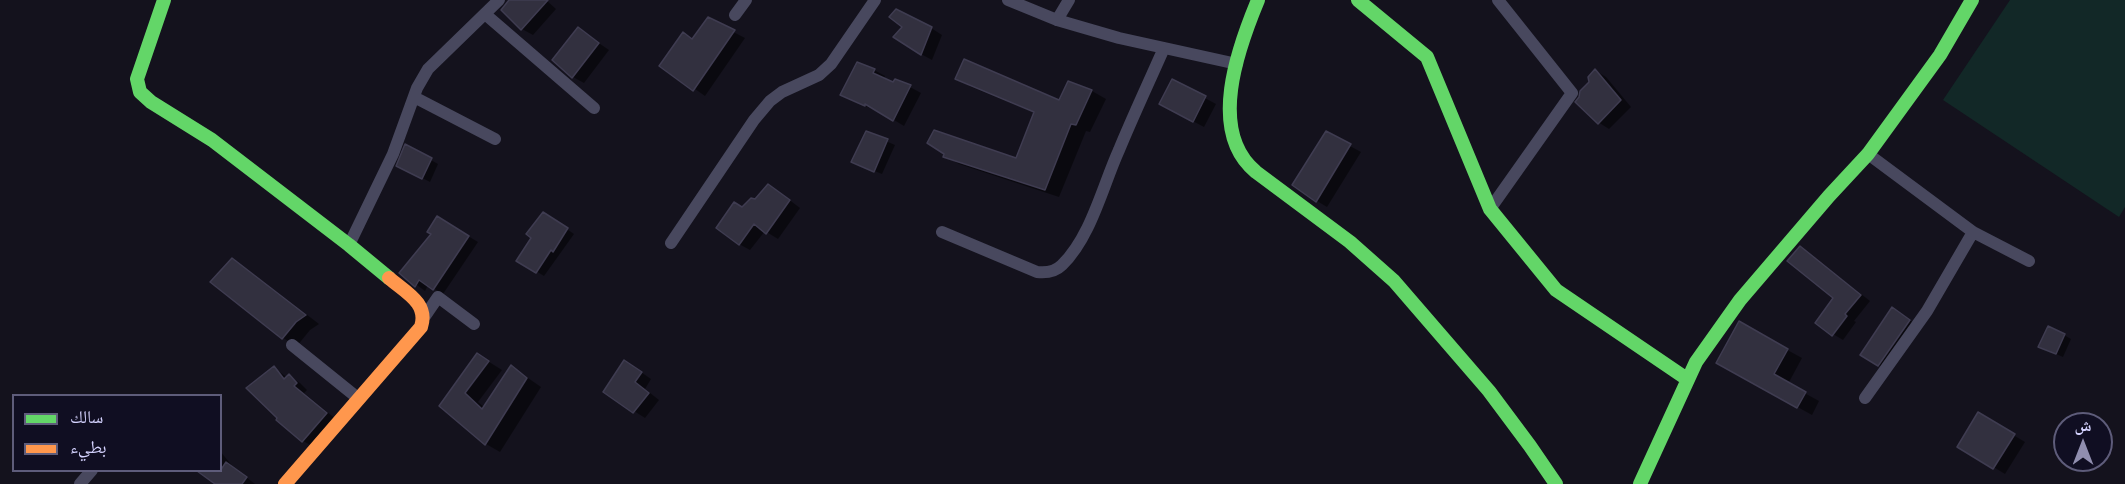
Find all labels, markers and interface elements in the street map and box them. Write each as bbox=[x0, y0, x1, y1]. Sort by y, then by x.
legend bbox=[12, 394, 222, 472]
text: سالك bbox=[70, 406, 103, 428]
north arrow bbox=[2053, 412, 2113, 472]
text: ش bbox=[2075, 416, 2091, 435]
text: بطيء bbox=[70, 436, 107, 458]

